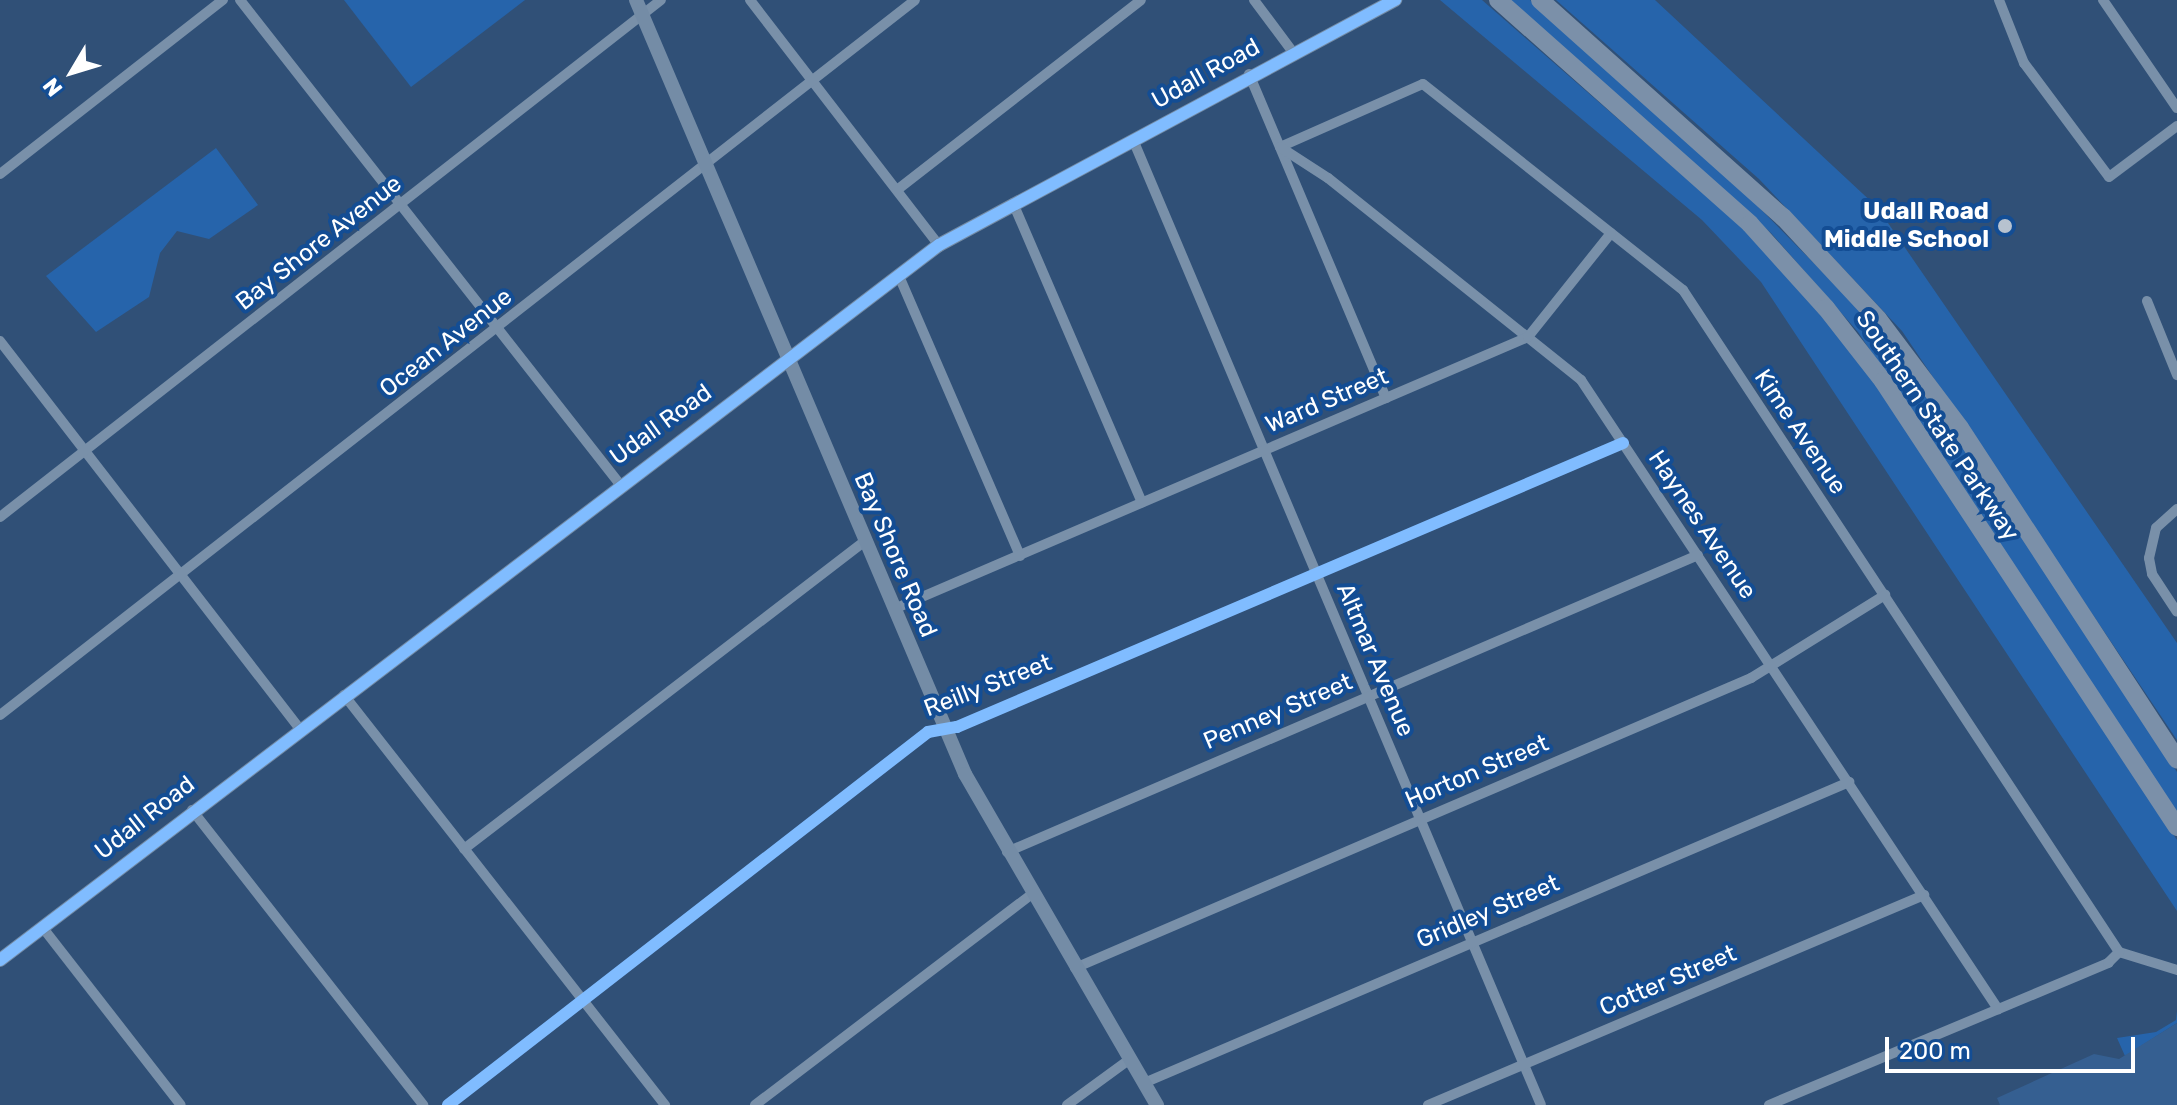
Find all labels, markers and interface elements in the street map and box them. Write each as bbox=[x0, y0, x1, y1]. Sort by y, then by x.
north arrow bbox=[32, 32, 112, 112]
street label: Udall Road bbox=[1147, 33, 1265, 115]
text: N bbox=[37, 73, 68, 102]
street label: Bay Shore Avenue bbox=[230, 169, 408, 317]
place label: Udall Road Middle School bbox=[1824, 198, 1989, 254]
marker: Udall Road Middle School bbox=[1996, 217, 2014, 235]
street label: Ocean Avenue bbox=[374, 282, 518, 404]
street label: Southern State Parkway bbox=[1849, 305, 2025, 547]
street label: Ward Street bbox=[1261, 362, 1393, 440]
street label: Kime Avenue bbox=[1748, 364, 1852, 500]
street label: Udall Road bbox=[604, 378, 718, 472]
street label: Haynes Avenue bbox=[1642, 445, 1762, 605]
street label: Bay Shore Road bbox=[847, 468, 943, 642]
street label: Altmar Avenue bbox=[1330, 578, 1420, 742]
street label: Reilly Street bbox=[920, 648, 1056, 724]
street label: Penney Street bbox=[1199, 668, 1357, 756]
street label: Horton Street bbox=[1401, 729, 1553, 815]
street label: Udall Road bbox=[89, 770, 201, 866]
street label: Gridley Street bbox=[1412, 869, 1564, 955]
street label: Cotter Street bbox=[1595, 939, 1741, 1023]
scale bar bbox=[1889, 1021, 2139, 1071]
text: 200 m bbox=[1899, 1037, 1971, 1065]

